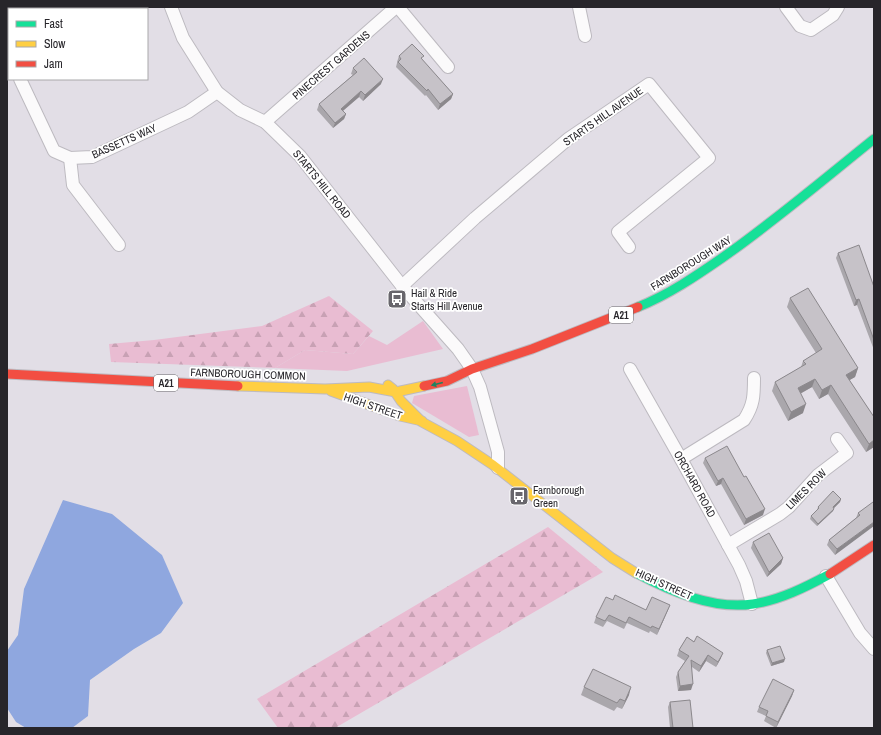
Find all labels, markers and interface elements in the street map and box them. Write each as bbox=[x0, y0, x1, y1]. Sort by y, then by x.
legend bbox=[8, 8, 148, 80]
text: Fast bbox=[44, 16, 63, 32]
street label: PINECREST GARDENS bbox=[289, 27, 373, 103]
text: Slow bbox=[44, 36, 66, 52]
text: Jam bbox=[44, 56, 63, 72]
street label: STARTS HILL AVENUE bbox=[560, 83, 646, 149]
street label: BASSETTS WAY bbox=[90, 121, 158, 161]
street label: STARTS HILL ROAD bbox=[290, 147, 354, 221]
street label: FARNBOROUGH WAY bbox=[648, 232, 734, 294]
place label: Hail & Ride Starts Hill Avenue bbox=[411, 286, 483, 313]
bus stop icon: Hail & Ride Starts Hill Avenue bbox=[386, 288, 408, 310]
road number: A21 bbox=[609, 307, 633, 323]
street label: FARNBOROUGH COMMON bbox=[190, 365, 306, 383]
road number: A21 bbox=[154, 375, 178, 391]
one-way arrow bbox=[430, 381, 443, 387]
street label: HIGH STREET bbox=[342, 390, 404, 423]
street label: ORCHARD ROAD bbox=[671, 448, 719, 520]
street label: LIMES ROW bbox=[783, 465, 830, 512]
place label: Farnborough Green bbox=[533, 483, 584, 510]
bus stop icon: Farnborough Green bbox=[508, 485, 530, 507]
street label: HIGH STREET bbox=[633, 565, 695, 603]

